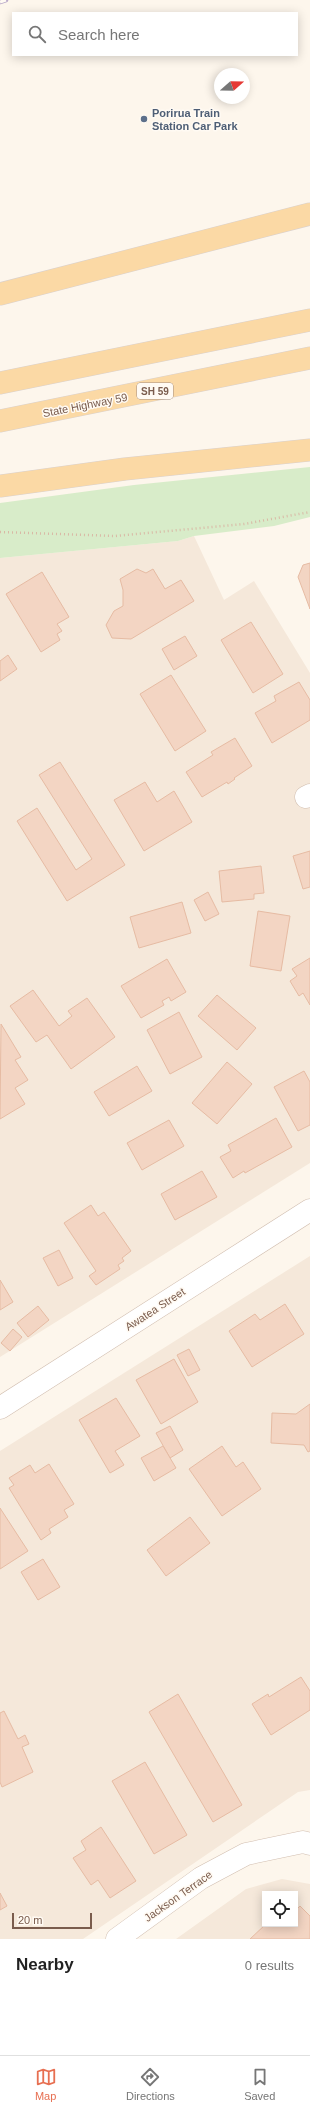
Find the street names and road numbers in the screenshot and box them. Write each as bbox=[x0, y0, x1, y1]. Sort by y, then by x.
road number: SH 59 bbox=[137, 383, 173, 399]
street label: State Highway 59 bbox=[42, 391, 128, 419]
street label: Awatea Street bbox=[123, 1285, 187, 1333]
street label: Jackson Terrace bbox=[142, 1868, 214, 1924]

